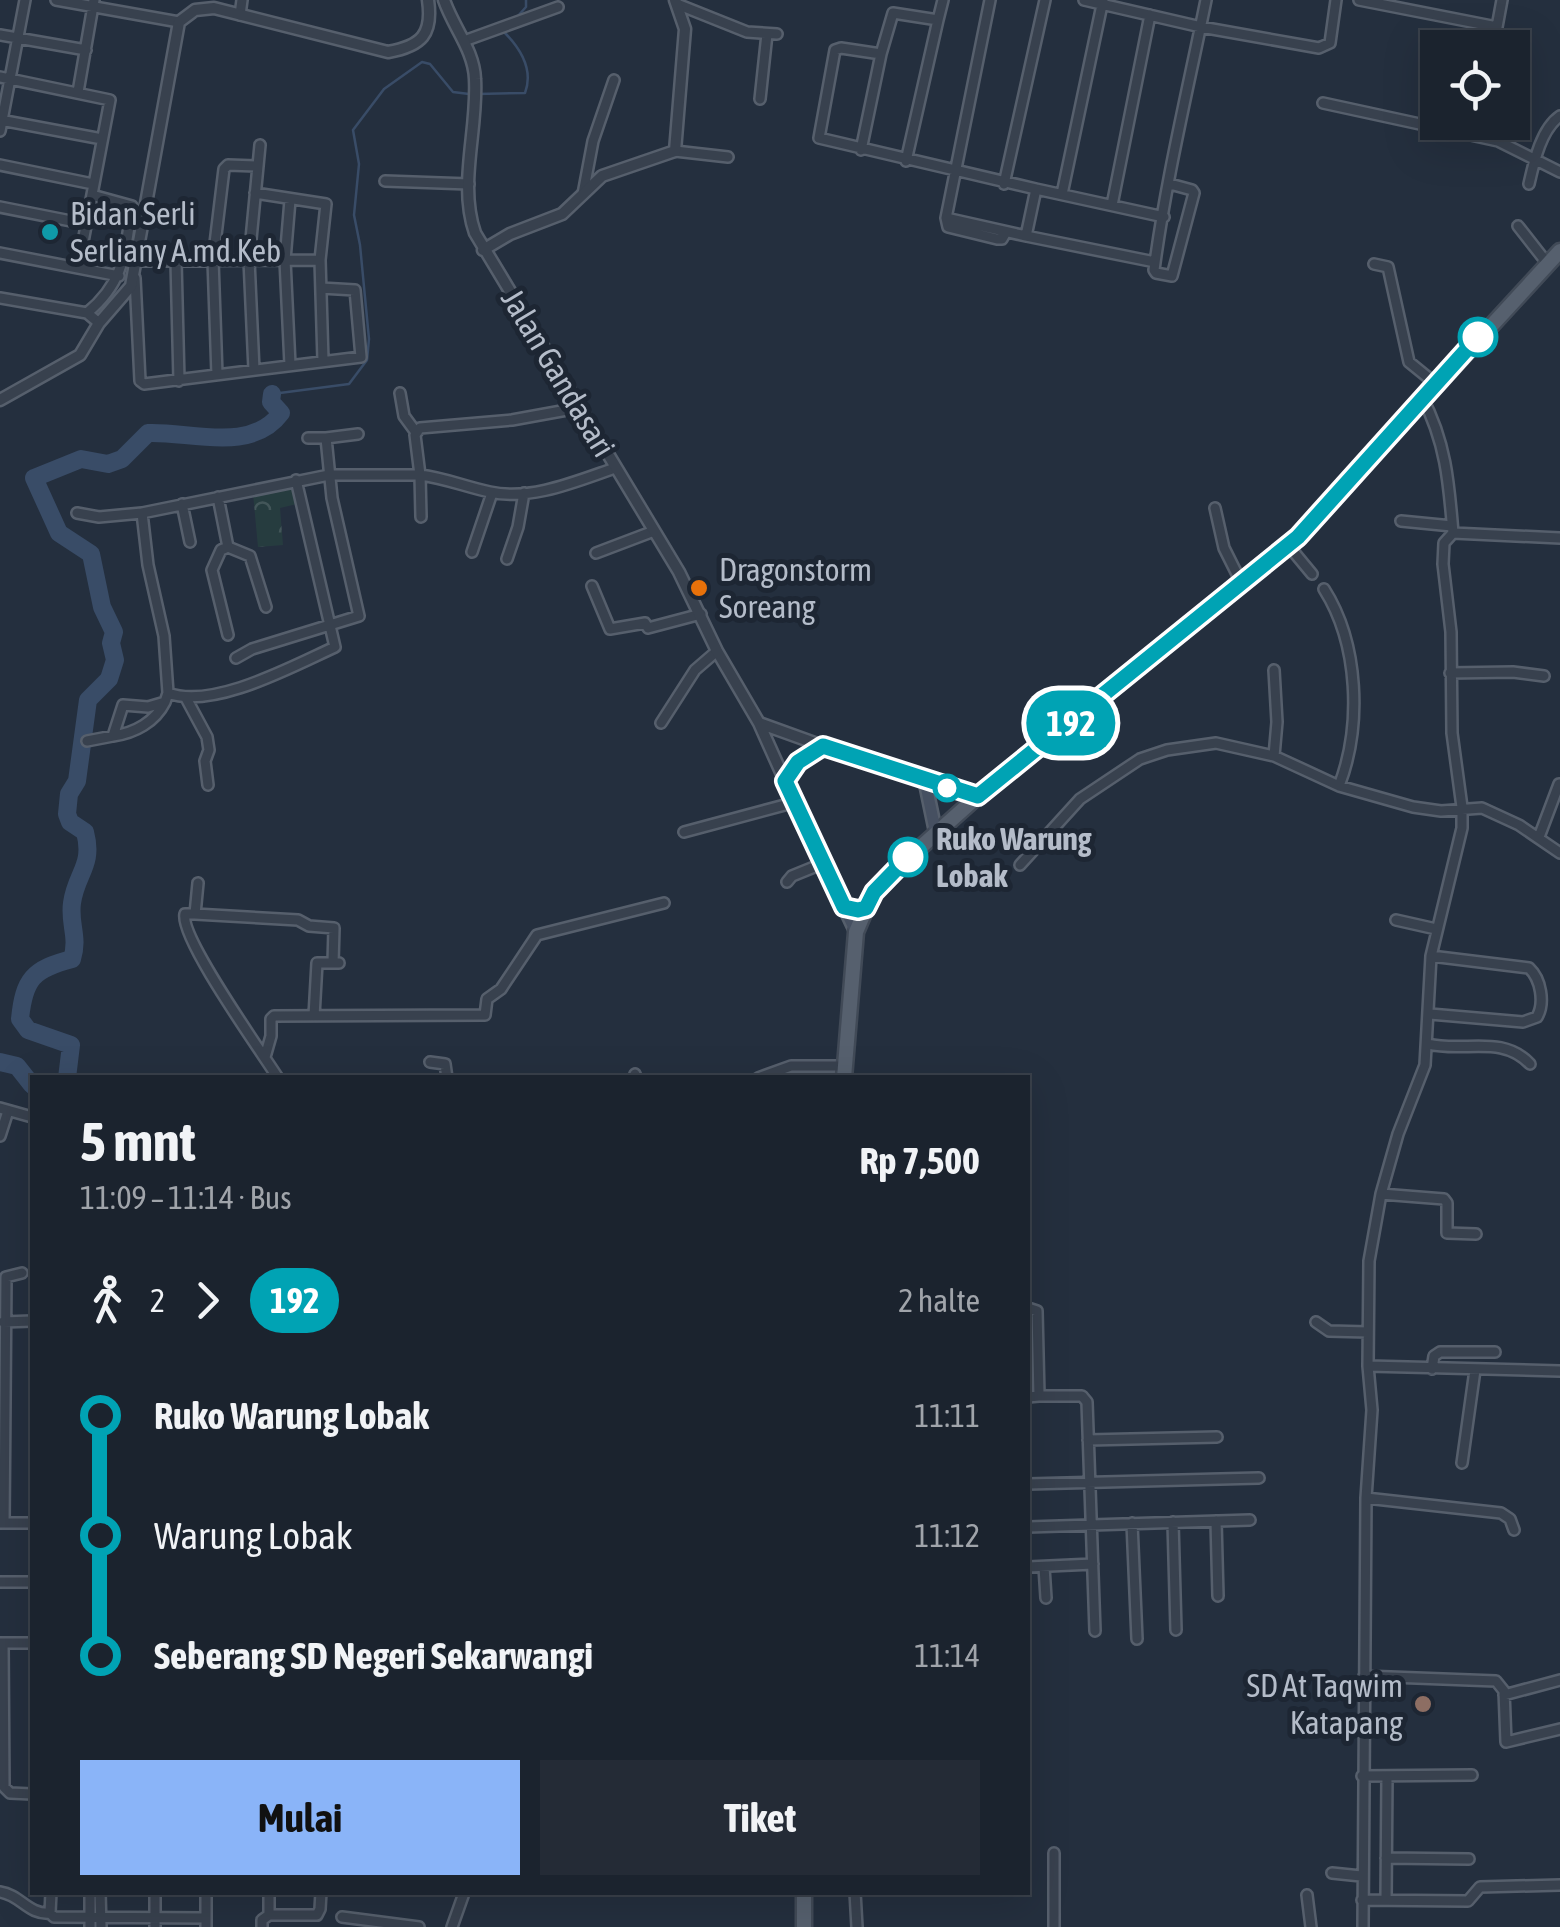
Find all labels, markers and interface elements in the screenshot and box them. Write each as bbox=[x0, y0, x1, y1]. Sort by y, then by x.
map controls bbox=[1420, 30, 1530, 140]
button: locate bbox=[1420, 30, 1530, 140]
place label: Bidan Serli Serliany A.md.Keb bbox=[70, 195, 281, 269]
marker: Bidan Serli Serliany A.md.Keb bbox=[39, 221, 61, 243]
street label: Jalan Gandasari bbox=[494, 282, 623, 463]
unlabelled marker bbox=[1459, 318, 1497, 356]
place label: Dragonstorm Soreang bbox=[719, 551, 872, 625]
marker: Dragonstorm Soreang bbox=[688, 577, 710, 599]
line badge: 192 bbox=[1014, 690, 1128, 756]
text: 192 bbox=[1046, 703, 1096, 743]
unlabelled marker bbox=[934, 775, 960, 801]
place label: Ruko Warung Lobak bbox=[936, 820, 1092, 894]
marker: Ruko Warung Lobak bbox=[889, 838, 927, 876]
text: 5 mnt bbox=[80, 1110, 196, 1173]
text: Rp 7,500 bbox=[860, 1139, 980, 1182]
text: 11:09 – 11:14 · Bus bbox=[80, 1179, 291, 1216]
icon: walk bbox=[80, 1273, 135, 1328]
icon: forward bbox=[180, 1273, 235, 1328]
text: 192 bbox=[270, 1280, 319, 1320]
text: 2 bbox=[150, 1282, 165, 1319]
text: 2 halte bbox=[898, 1282, 980, 1319]
text: Ruko Warung Lobak bbox=[154, 1394, 429, 1437]
text: 11:11 bbox=[914, 1397, 980, 1434]
text: Warung Lobak bbox=[154, 1514, 353, 1557]
text: 11:12 bbox=[914, 1517, 980, 1554]
text: Seberang SD Negeri Sekarwangi bbox=[154, 1634, 593, 1677]
text: 11:14 bbox=[914, 1637, 980, 1674]
place label: SD At Taqwim Katapang bbox=[1247, 1667, 1403, 1741]
marker: SD At Taqwim Katapang bbox=[1412, 1693, 1434, 1715]
button: Mulai bbox=[80, 1760, 520, 1875]
button: Tiket bbox=[540, 1760, 980, 1875]

